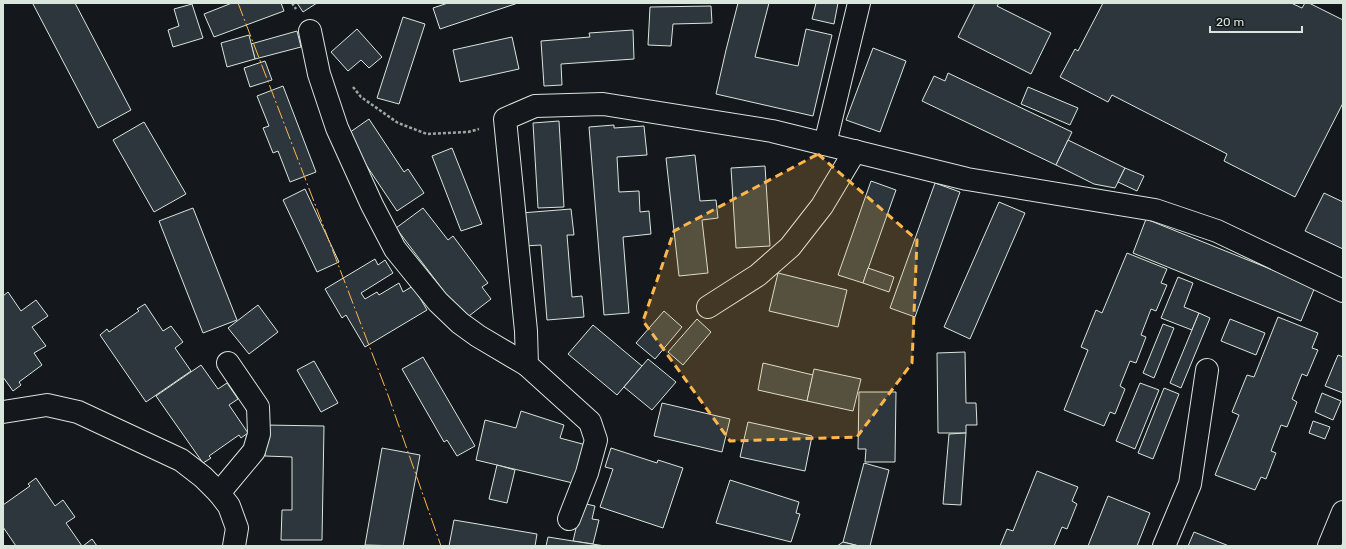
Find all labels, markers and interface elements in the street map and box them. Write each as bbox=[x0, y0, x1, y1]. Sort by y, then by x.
scale bar bbox=[1210, 8, 1302, 34]
text: 20 m bbox=[1216, 15, 1244, 29]

